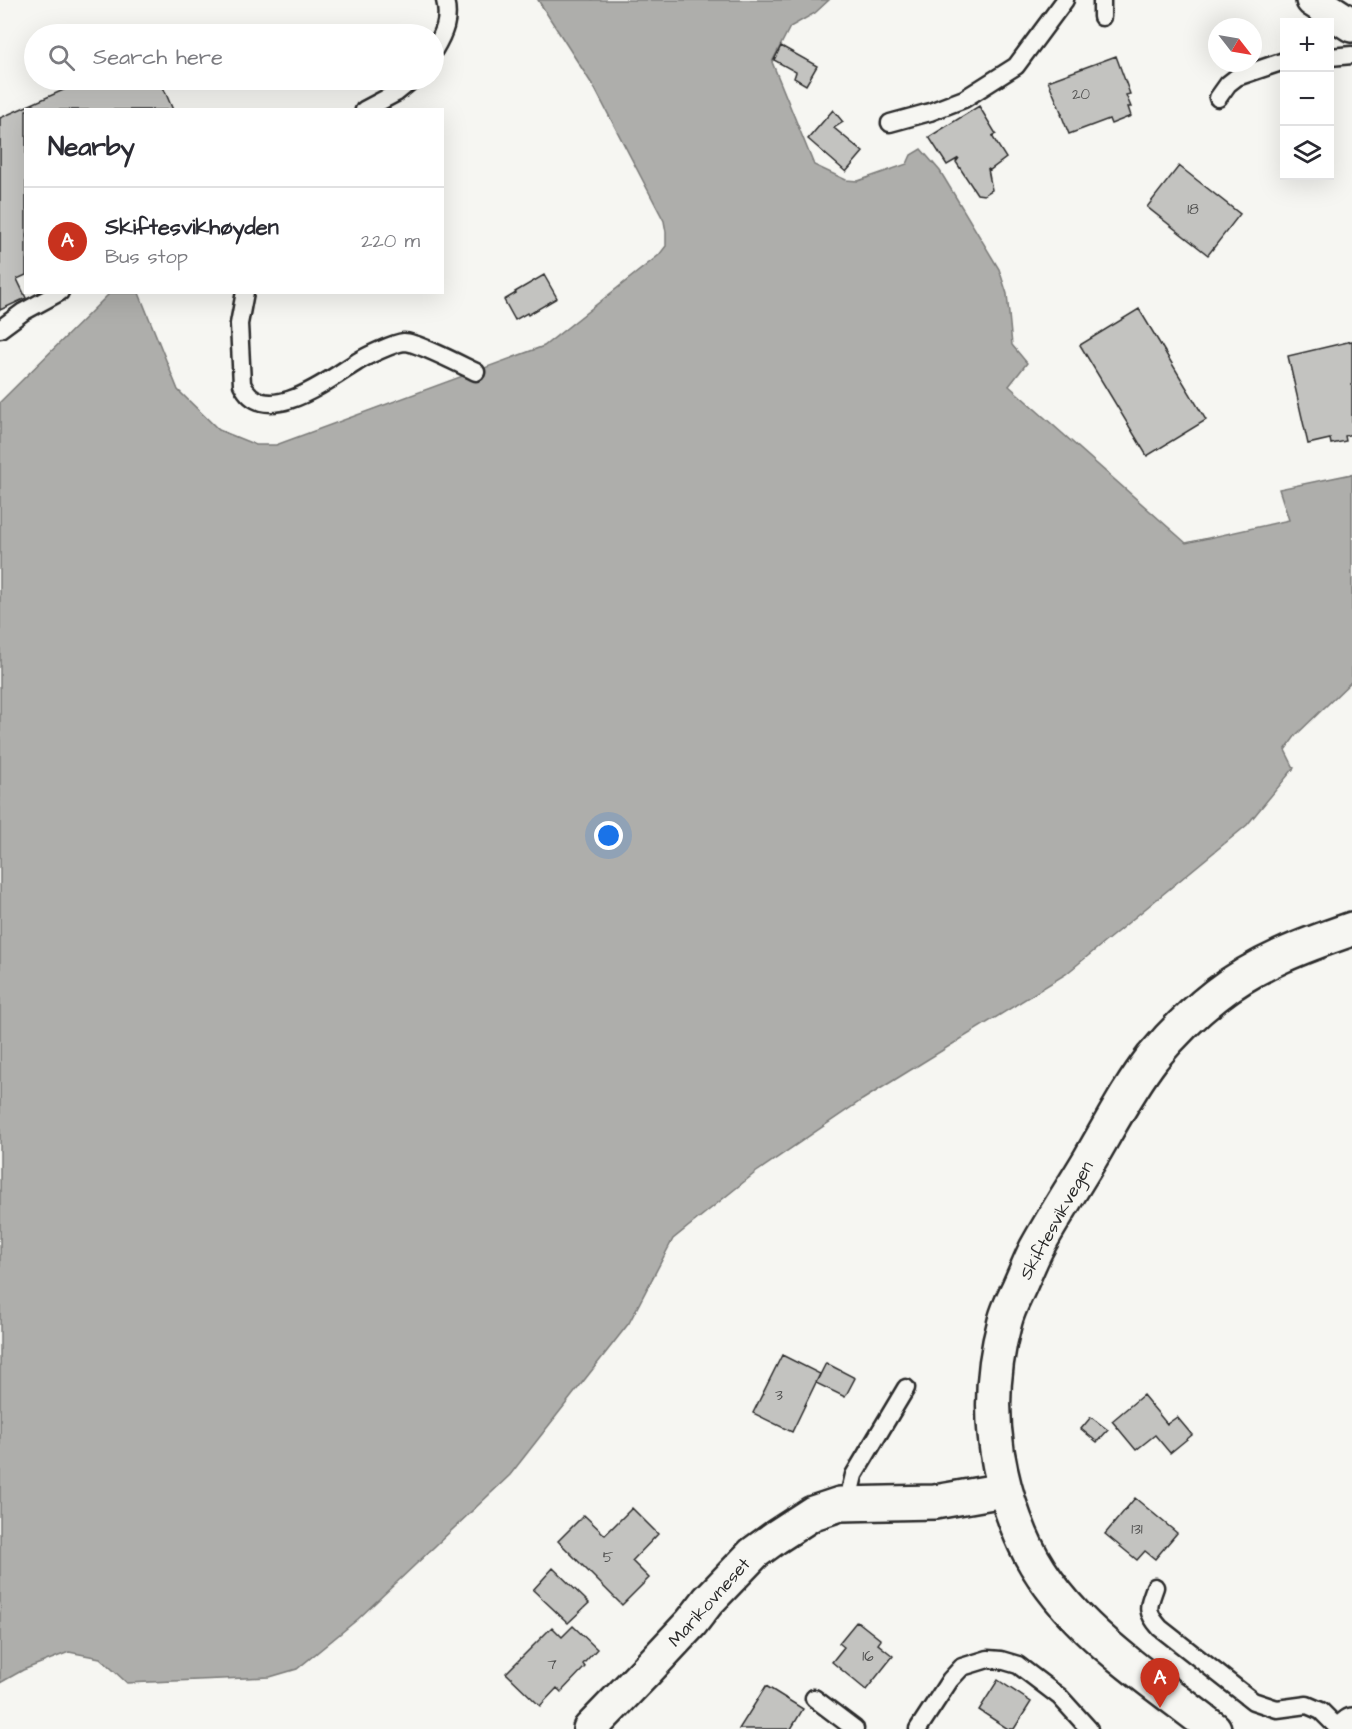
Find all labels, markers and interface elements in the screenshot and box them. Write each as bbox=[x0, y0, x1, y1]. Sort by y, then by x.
north arrow bbox=[1208, 18, 1262, 72]
map controls bbox=[1280, 18, 1334, 180]
button: + bbox=[1280, 18, 1334, 72]
search box bbox=[24, 24, 444, 90]
icon: search bbox=[45, 41, 78, 74]
text: Search here bbox=[93, 42, 223, 73]
button: − bbox=[1280, 72, 1334, 126]
house number: 20 bbox=[1072, 84, 1091, 105]
button: layers bbox=[1280, 126, 1334, 180]
text: Nearby bbox=[48, 129, 135, 165]
house number: 18 bbox=[1187, 199, 1199, 220]
text: Skiftesvikhøyden bbox=[105, 212, 279, 243]
text: A bbox=[61, 227, 74, 255]
text: 220 m bbox=[361, 227, 420, 255]
text: Bus stop bbox=[105, 243, 188, 271]
your location bbox=[594, 821, 623, 850]
street label: Skiftesvikvegen bbox=[1013, 1156, 1100, 1285]
house number: 3 bbox=[775, 1385, 783, 1406]
house number: 131 bbox=[1131, 1519, 1143, 1540]
house number: 5 bbox=[603, 1547, 614, 1568]
street label: Marikovneset bbox=[663, 1552, 757, 1652]
house number: 16 bbox=[862, 1646, 874, 1667]
house number: 7 bbox=[547, 1654, 557, 1675]
pin: A bbox=[1140, 1658, 1180, 1708]

